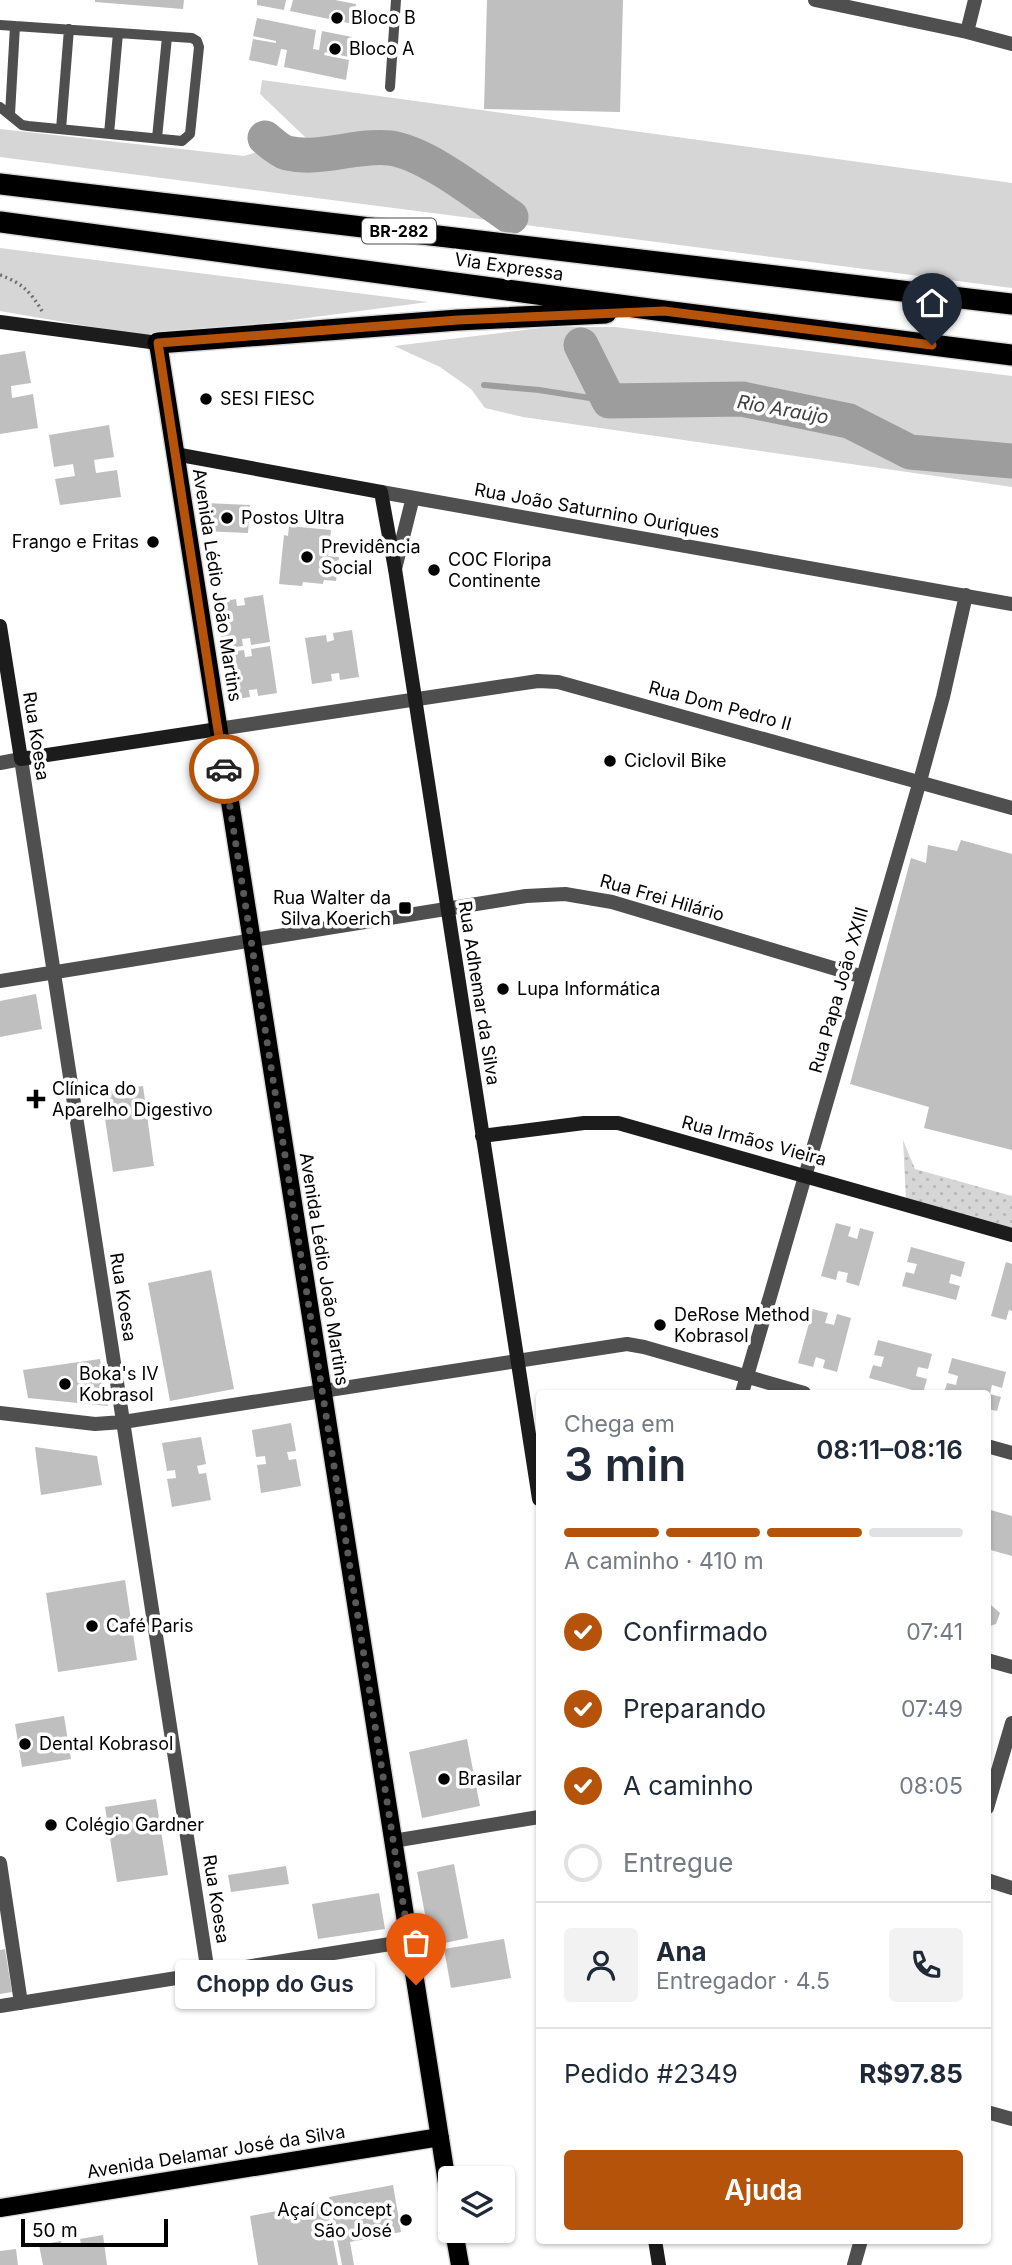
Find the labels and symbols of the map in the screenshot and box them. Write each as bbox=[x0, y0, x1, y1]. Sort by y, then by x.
place label: Bloco B bbox=[351, 7, 416, 28]
marker: Bloco B bbox=[329, 10, 345, 26]
place label: Bloco A bbox=[349, 38, 415, 59]
marker: Bloco A bbox=[327, 41, 343, 57]
road number: BR-282 bbox=[362, 218, 436, 244]
street label: Via Expressa bbox=[453, 248, 565, 285]
pin bbox=[902, 273, 962, 345]
place label: SESI FIESC bbox=[220, 388, 315, 409]
water label: Rio Araújo bbox=[735, 390, 830, 429]
marker: SESI FIESC bbox=[198, 391, 214, 407]
street label: Avenida Lédio João Martins bbox=[189, 467, 246, 703]
street label: Rua João Saturnino Ouriques bbox=[473, 479, 721, 542]
place label: Postos Ultra bbox=[241, 507, 345, 528]
marker: Postos Ultra bbox=[219, 510, 235, 526]
place label: Frango e Fritas bbox=[12, 531, 139, 552]
marker: Frango e Fritas bbox=[145, 534, 161, 550]
place label: Previdência Social bbox=[321, 536, 421, 578]
marker: Previdência Social bbox=[299, 549, 315, 565]
place label: COC Floripa Continente bbox=[448, 549, 552, 591]
marker: COC Floripa Continente bbox=[426, 562, 442, 578]
street label: Rua Dom Pedro II bbox=[646, 676, 794, 735]
street label: Rua Koesa bbox=[19, 690, 54, 782]
courier bbox=[189, 734, 259, 804]
place label: Ciclovil Bike bbox=[624, 750, 727, 771]
marker: Ciclovil Bike bbox=[602, 753, 618, 769]
street label: Rua Frei Hilário bbox=[598, 870, 727, 925]
place label: Rua Walter da Silva Koerich bbox=[273, 887, 391, 929]
street label: Rua Adhemar da Silva bbox=[455, 899, 504, 1087]
marker: Rua Walter da Silva Koerich bbox=[397, 900, 413, 916]
street label: Rua Papa João XXIII bbox=[805, 904, 872, 1075]
place label: Lupa Informática bbox=[517, 978, 660, 999]
marker: Lupa Informática bbox=[495, 981, 511, 997]
place label: Clínica do Aparelho Digestivo bbox=[52, 1078, 213, 1120]
marker: Clínica do Aparelho Digestivo bbox=[26, 1089, 46, 1109]
street label: Rua Irmãos Vieira bbox=[679, 1111, 829, 1170]
street label: Avenida Lédio João Martins bbox=[296, 1151, 353, 1387]
street label: Rua Koesa bbox=[106, 1251, 141, 1343]
place label: DeRose Method Kobrasol bbox=[674, 1304, 810, 1346]
marker: DeRose Method Kobrasol bbox=[652, 1317, 668, 1333]
place label: Boka's IV Kobrasol bbox=[79, 1363, 159, 1405]
marker: Boka's IV Kobrasol bbox=[57, 1376, 73, 1392]
place label: Café Paris bbox=[106, 1615, 193, 1636]
marker: Café Paris bbox=[84, 1618, 100, 1634]
place label: Dental Kobrasol bbox=[39, 1733, 173, 1754]
marker: Dental Kobrasol bbox=[17, 1736, 33, 1752]
place label: Brasilar bbox=[458, 1768, 522, 1789]
marker: Brasilar bbox=[436, 1771, 452, 1787]
place label: Colégio Gardner bbox=[65, 1814, 204, 1835]
marker: Colégio Gardner bbox=[43, 1817, 59, 1833]
street label: Rua Koesa bbox=[199, 1853, 234, 1945]
pin bbox=[386, 1913, 446, 1985]
callout: Chopp do Gus bbox=[174, 1960, 374, 2010]
street label: Avenida Delamar José da Silva bbox=[85, 2121, 347, 2182]
place label: Açaí Concept São José bbox=[277, 2199, 392, 2241]
marker: Açaí Concept São José bbox=[398, 2212, 414, 2228]
scale bar bbox=[21, 2216, 168, 2248]

